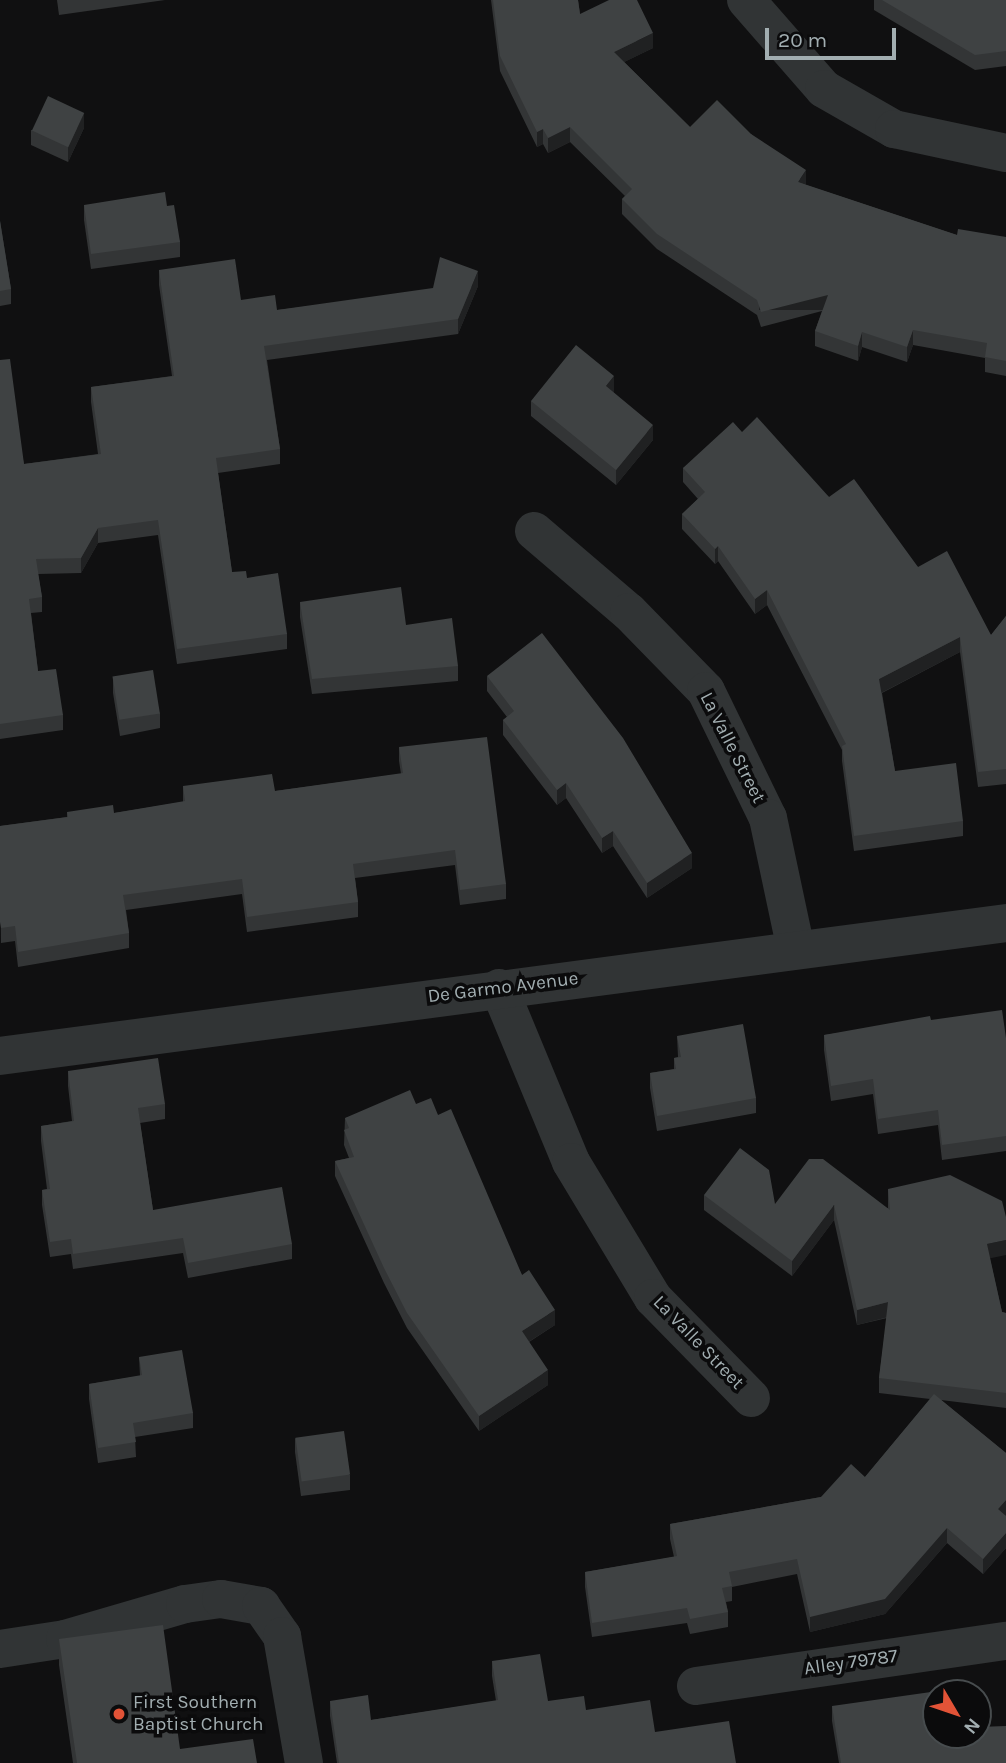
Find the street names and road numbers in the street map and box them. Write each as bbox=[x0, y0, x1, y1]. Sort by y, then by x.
street label: La Valle Street bbox=[694, 689, 770, 807]
street label: De Garmo Avenue bbox=[426, 967, 580, 1009]
street label: La Valle Street bbox=[648, 1291, 748, 1395]
street label: Alley 79787 bbox=[803, 1645, 899, 1681]

